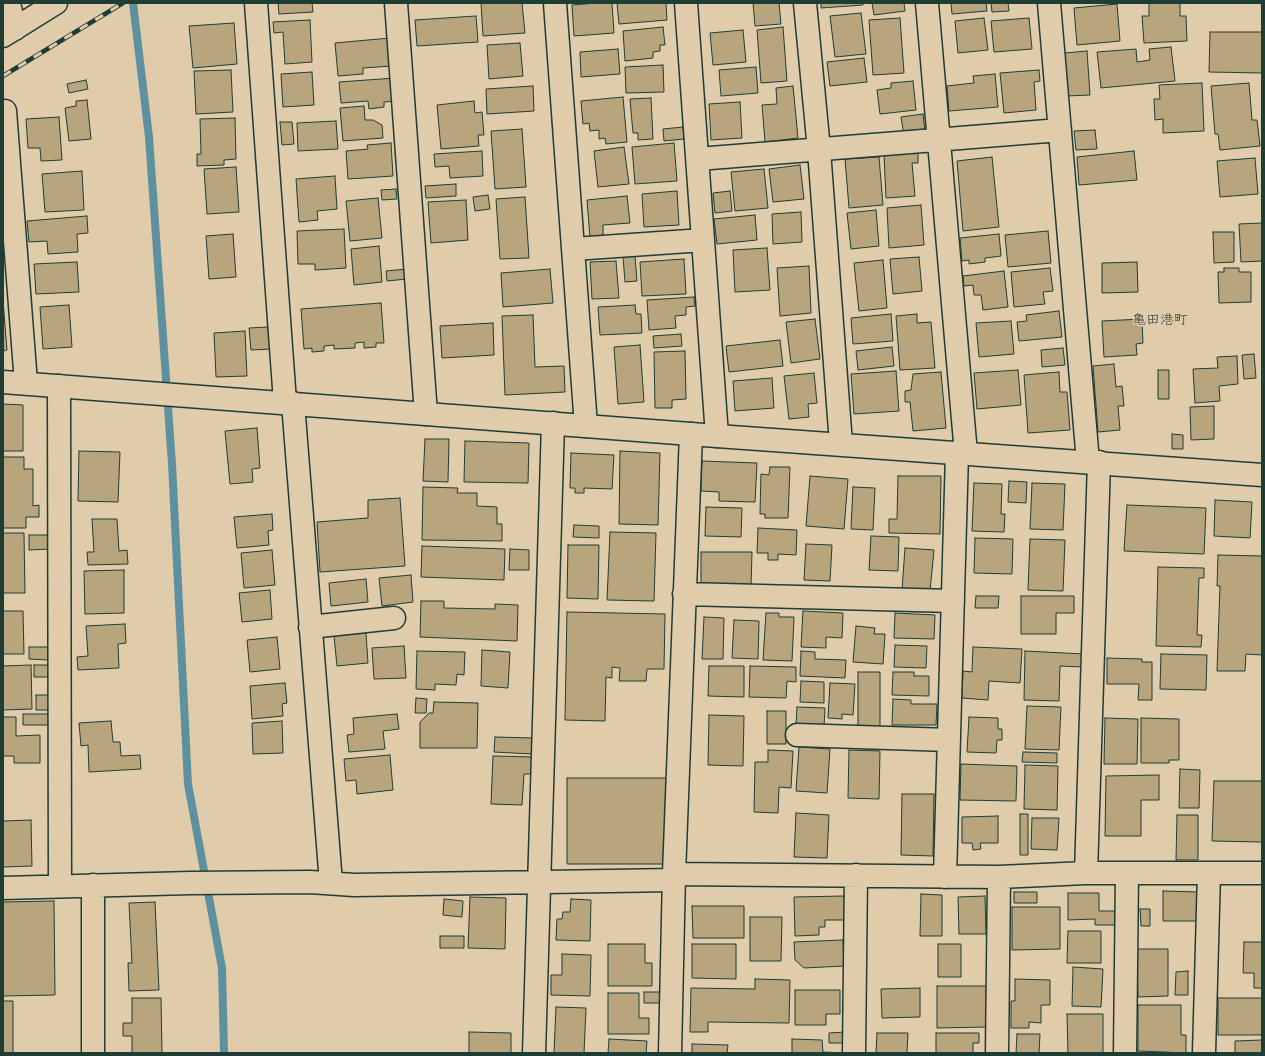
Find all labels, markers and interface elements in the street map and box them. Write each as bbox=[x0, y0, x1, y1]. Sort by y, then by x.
district label: 亀田港町 bbox=[1132, 312, 1188, 328]

